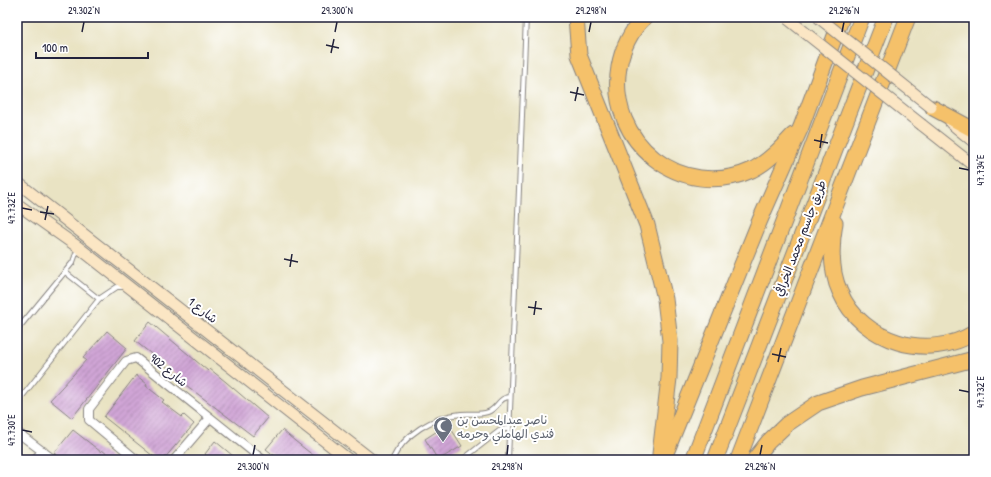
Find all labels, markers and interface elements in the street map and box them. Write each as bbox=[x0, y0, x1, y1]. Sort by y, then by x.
text: 29.302°N bbox=[68, 4, 100, 17]
text: 29.300°N bbox=[321, 4, 353, 17]
text: 29.298°N bbox=[576, 4, 606, 17]
text: 29.296°N bbox=[829, 4, 859, 17]
scale bar bbox=[36, 34, 148, 60]
text: 100 m bbox=[42, 39, 68, 56]
text: 47.734°E bbox=[974, 154, 987, 185]
street label: طريق جاسم محمد الخرافي bbox=[770, 177, 831, 299]
text: 47.732°E bbox=[5, 192, 18, 224]
street label: شارع 1 bbox=[184, 293, 221, 328]
street label: شارع 902 bbox=[146, 350, 192, 391]
text: 47.732°E bbox=[974, 376, 987, 408]
place label: ناصر عبدالمحسن بن فندي الهاملي وحرمه bbox=[457, 411, 554, 445]
text: 47.730°E bbox=[5, 414, 18, 446]
mosque icon: ناصر عبدالمحسن بن فندي الهاملي وحرمه bbox=[432, 415, 454, 443]
text: 29.300°N bbox=[237, 460, 269, 473]
text: 29.298°N bbox=[492, 460, 522, 473]
text: 29.296°N bbox=[745, 460, 775, 473]

